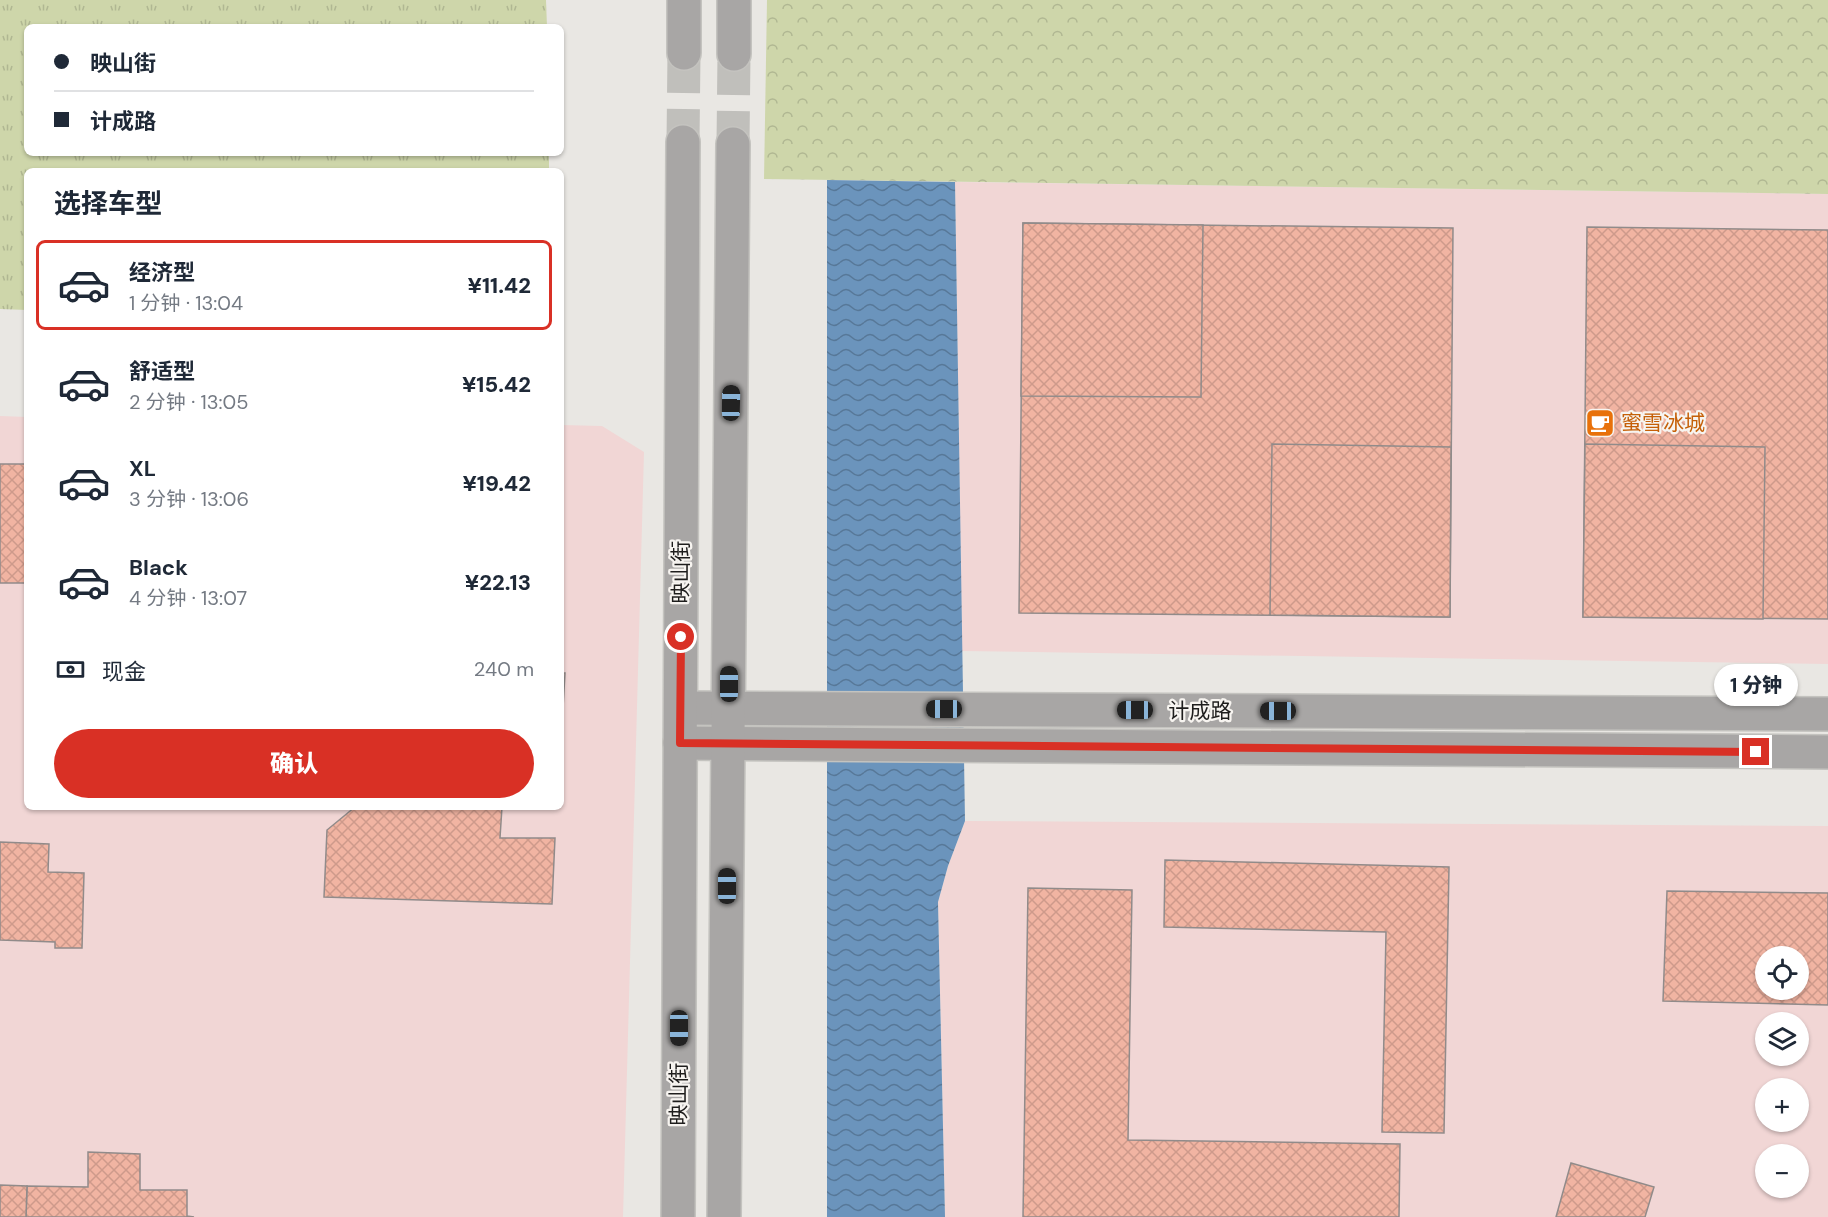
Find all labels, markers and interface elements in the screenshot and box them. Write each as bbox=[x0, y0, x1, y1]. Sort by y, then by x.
text: 映山街 bbox=[90, 49, 156, 78]
text: 计成路 bbox=[90, 107, 156, 136]
text: 选择车型 bbox=[54, 186, 162, 221]
icon: car bbox=[57, 258, 111, 312]
text: 经济型 bbox=[129, 258, 195, 287]
text: ¥11.42 bbox=[468, 271, 531, 300]
text: 1 分钟 · 13:04 bbox=[129, 290, 243, 316]
icon: car bbox=[57, 357, 111, 411]
text: 舒适型 bbox=[129, 357, 195, 386]
text: ¥15.42 bbox=[462, 370, 531, 399]
car bbox=[722, 385, 740, 421]
text: 2 分钟 · 13:05 bbox=[129, 389, 248, 415]
cafe icon: 蜜雪冰城 bbox=[1584, 407, 1616, 439]
place label: 蜜雪冰城 bbox=[1621, 409, 1705, 437]
text: XL bbox=[129, 454, 156, 483]
icon: car bbox=[57, 456, 111, 510]
text: ¥19.42 bbox=[462, 469, 531, 498]
text: 3 分钟 · 13:06 bbox=[129, 486, 249, 512]
street label: 映山街 bbox=[667, 541, 695, 604]
text: Black bbox=[129, 553, 188, 582]
icon: car bbox=[57, 555, 111, 609]
text: ¥22.13 bbox=[465, 568, 531, 597]
text: 4 分钟 · 13:07 bbox=[129, 585, 247, 611]
route start bbox=[667, 623, 694, 650]
icon: cash bbox=[54, 653, 87, 686]
text: 240 m bbox=[474, 656, 534, 682]
text: 现金 bbox=[102, 657, 146, 686]
callout: 1 分钟 bbox=[1714, 665, 1798, 707]
car bbox=[720, 666, 738, 702]
text: 1 分钟 bbox=[1730, 672, 1782, 698]
street label: 计成路 bbox=[1169, 697, 1232, 725]
car bbox=[926, 700, 962, 718]
car bbox=[1117, 701, 1153, 719]
car bbox=[1260, 702, 1296, 720]
button: 确认 bbox=[54, 729, 534, 798]
route end bbox=[1742, 738, 1769, 765]
car bbox=[718, 868, 736, 904]
map controls bbox=[1755, 946, 1809, 1198]
button: locate bbox=[1755, 946, 1809, 1000]
car bbox=[670, 1010, 688, 1046]
button: layers bbox=[1755, 1012, 1809, 1066]
street label: 映山街 bbox=[665, 1063, 693, 1126]
button: + bbox=[1755, 1078, 1809, 1132]
button: − bbox=[1755, 1144, 1809, 1198]

